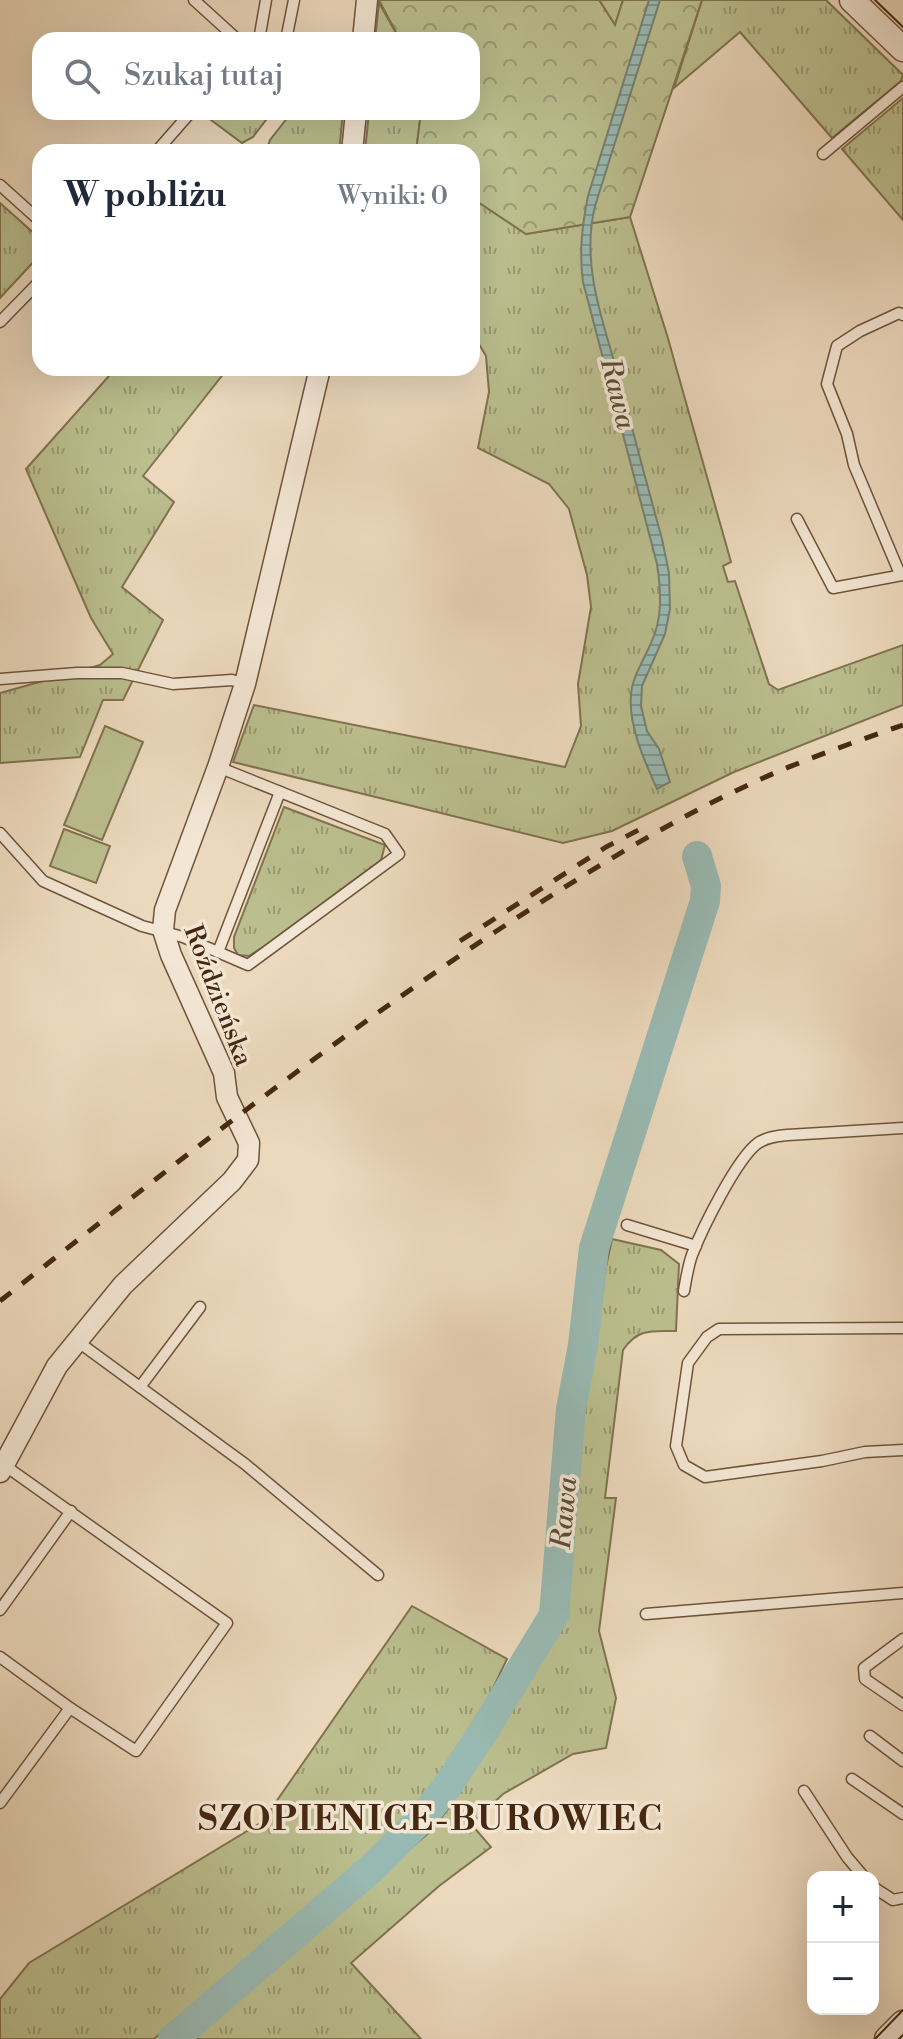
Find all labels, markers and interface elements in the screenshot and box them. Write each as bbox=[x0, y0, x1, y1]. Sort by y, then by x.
search box bbox=[32, 32, 480, 120]
icon: search bbox=[60, 54, 104, 98]
text: Szukaj tutaj bbox=[124, 57, 284, 95]
text: W pobliżu bbox=[64, 175, 226, 217]
text: Wyniki: 0 bbox=[338, 180, 448, 212]
water label: Rawa bbox=[592, 353, 643, 433]
street label: Roździeńska bbox=[177, 920, 260, 1071]
water label: Rawa bbox=[544, 1475, 585, 1552]
district label: SZOPIENICE-BUROWIEC bbox=[198, 1799, 664, 1841]
map controls bbox=[807, 1871, 879, 2015]
button: + bbox=[807, 1871, 879, 1943]
button: − bbox=[807, 1943, 879, 2015]

